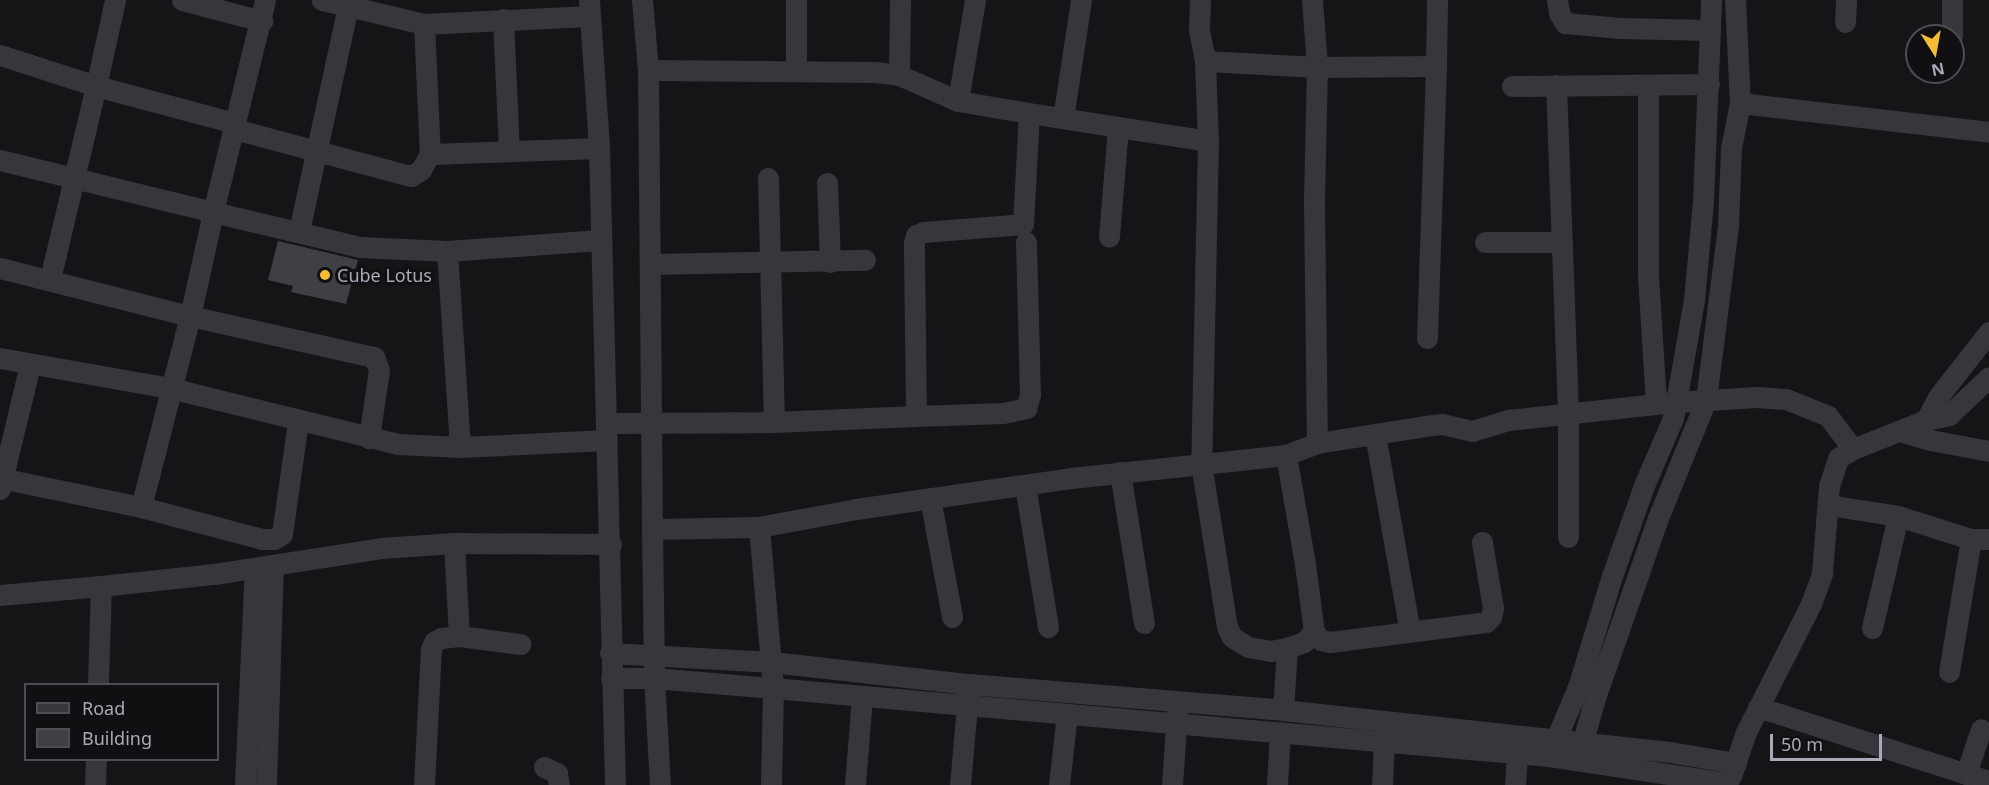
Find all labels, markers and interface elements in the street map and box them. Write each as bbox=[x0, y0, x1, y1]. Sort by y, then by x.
north arrow bbox=[1905, 24, 1965, 84]
text: N bbox=[1930, 58, 1947, 82]
place label: Cube Lotus bbox=[337, 264, 432, 286]
marker: Cube Lotus bbox=[318, 268, 332, 282]
legend bbox=[24, 683, 219, 761]
text: Road bbox=[82, 696, 125, 720]
scale bar bbox=[1773, 722, 1886, 760]
text: Building bbox=[82, 726, 152, 750]
text: 50 m bbox=[1781, 732, 1823, 756]

